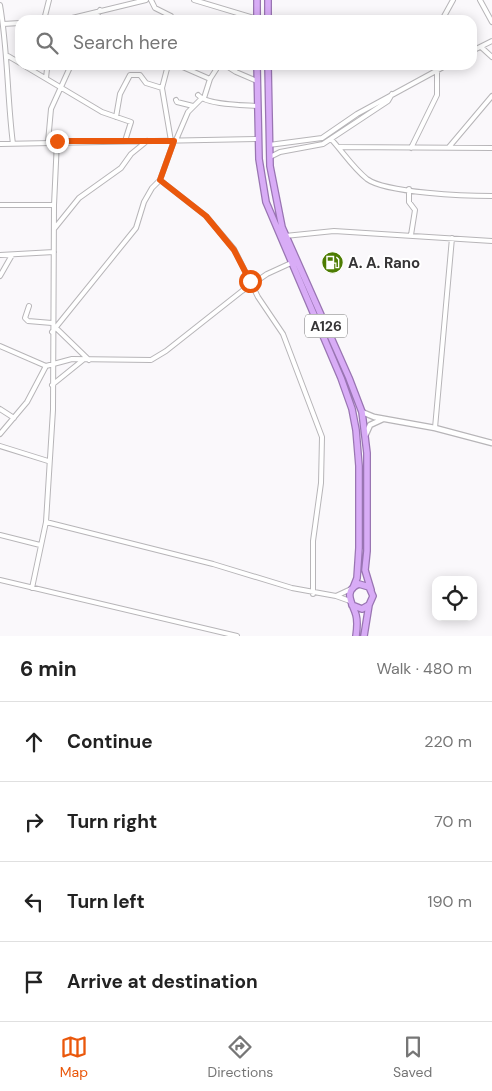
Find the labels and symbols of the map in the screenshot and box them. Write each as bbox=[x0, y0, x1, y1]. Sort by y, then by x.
route end bbox=[46, 130, 69, 153]
fuel station icon: A. A. Rano bbox=[320, 251, 344, 275]
place label: A. A. Rano bbox=[348, 253, 420, 273]
route start bbox=[239, 270, 262, 293]
road number: A126 bbox=[305, 314, 347, 338]

